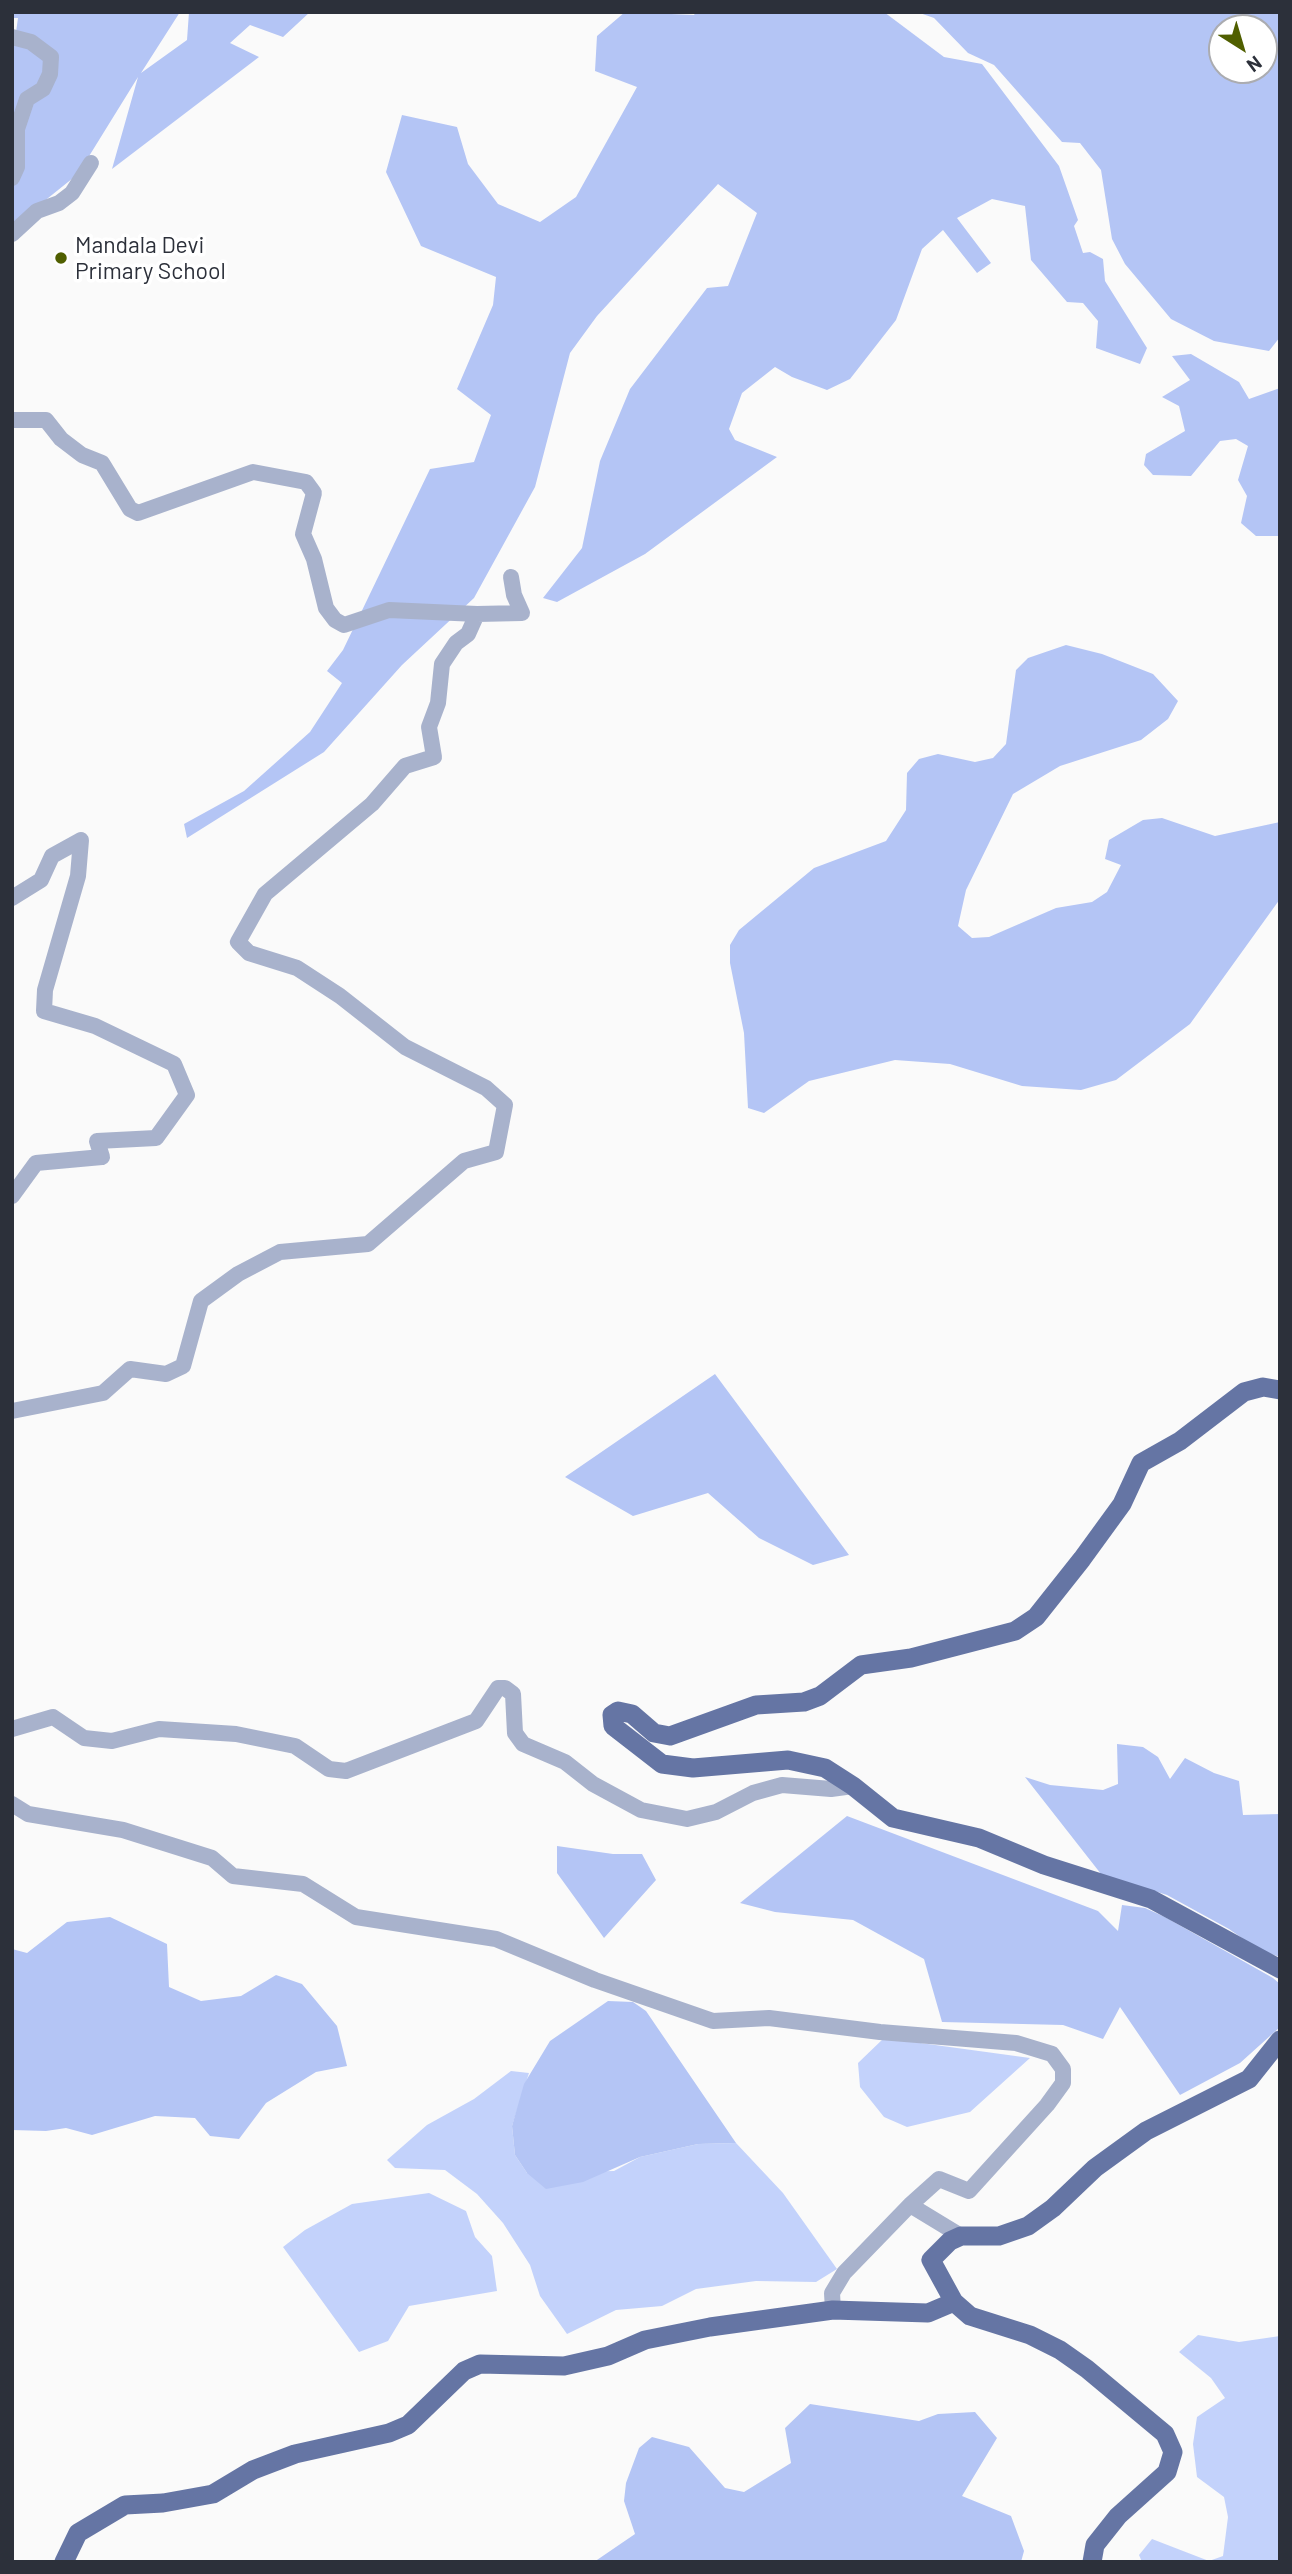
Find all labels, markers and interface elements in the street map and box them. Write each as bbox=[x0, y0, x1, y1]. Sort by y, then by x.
north arrow bbox=[1208, 14, 1278, 84]
text: N bbox=[1243, 52, 1267, 78]
place label: Mandala Devi Primary School bbox=[75, 231, 226, 285]
marker: Mandala Devi Primary School bbox=[53, 250, 69, 266]

